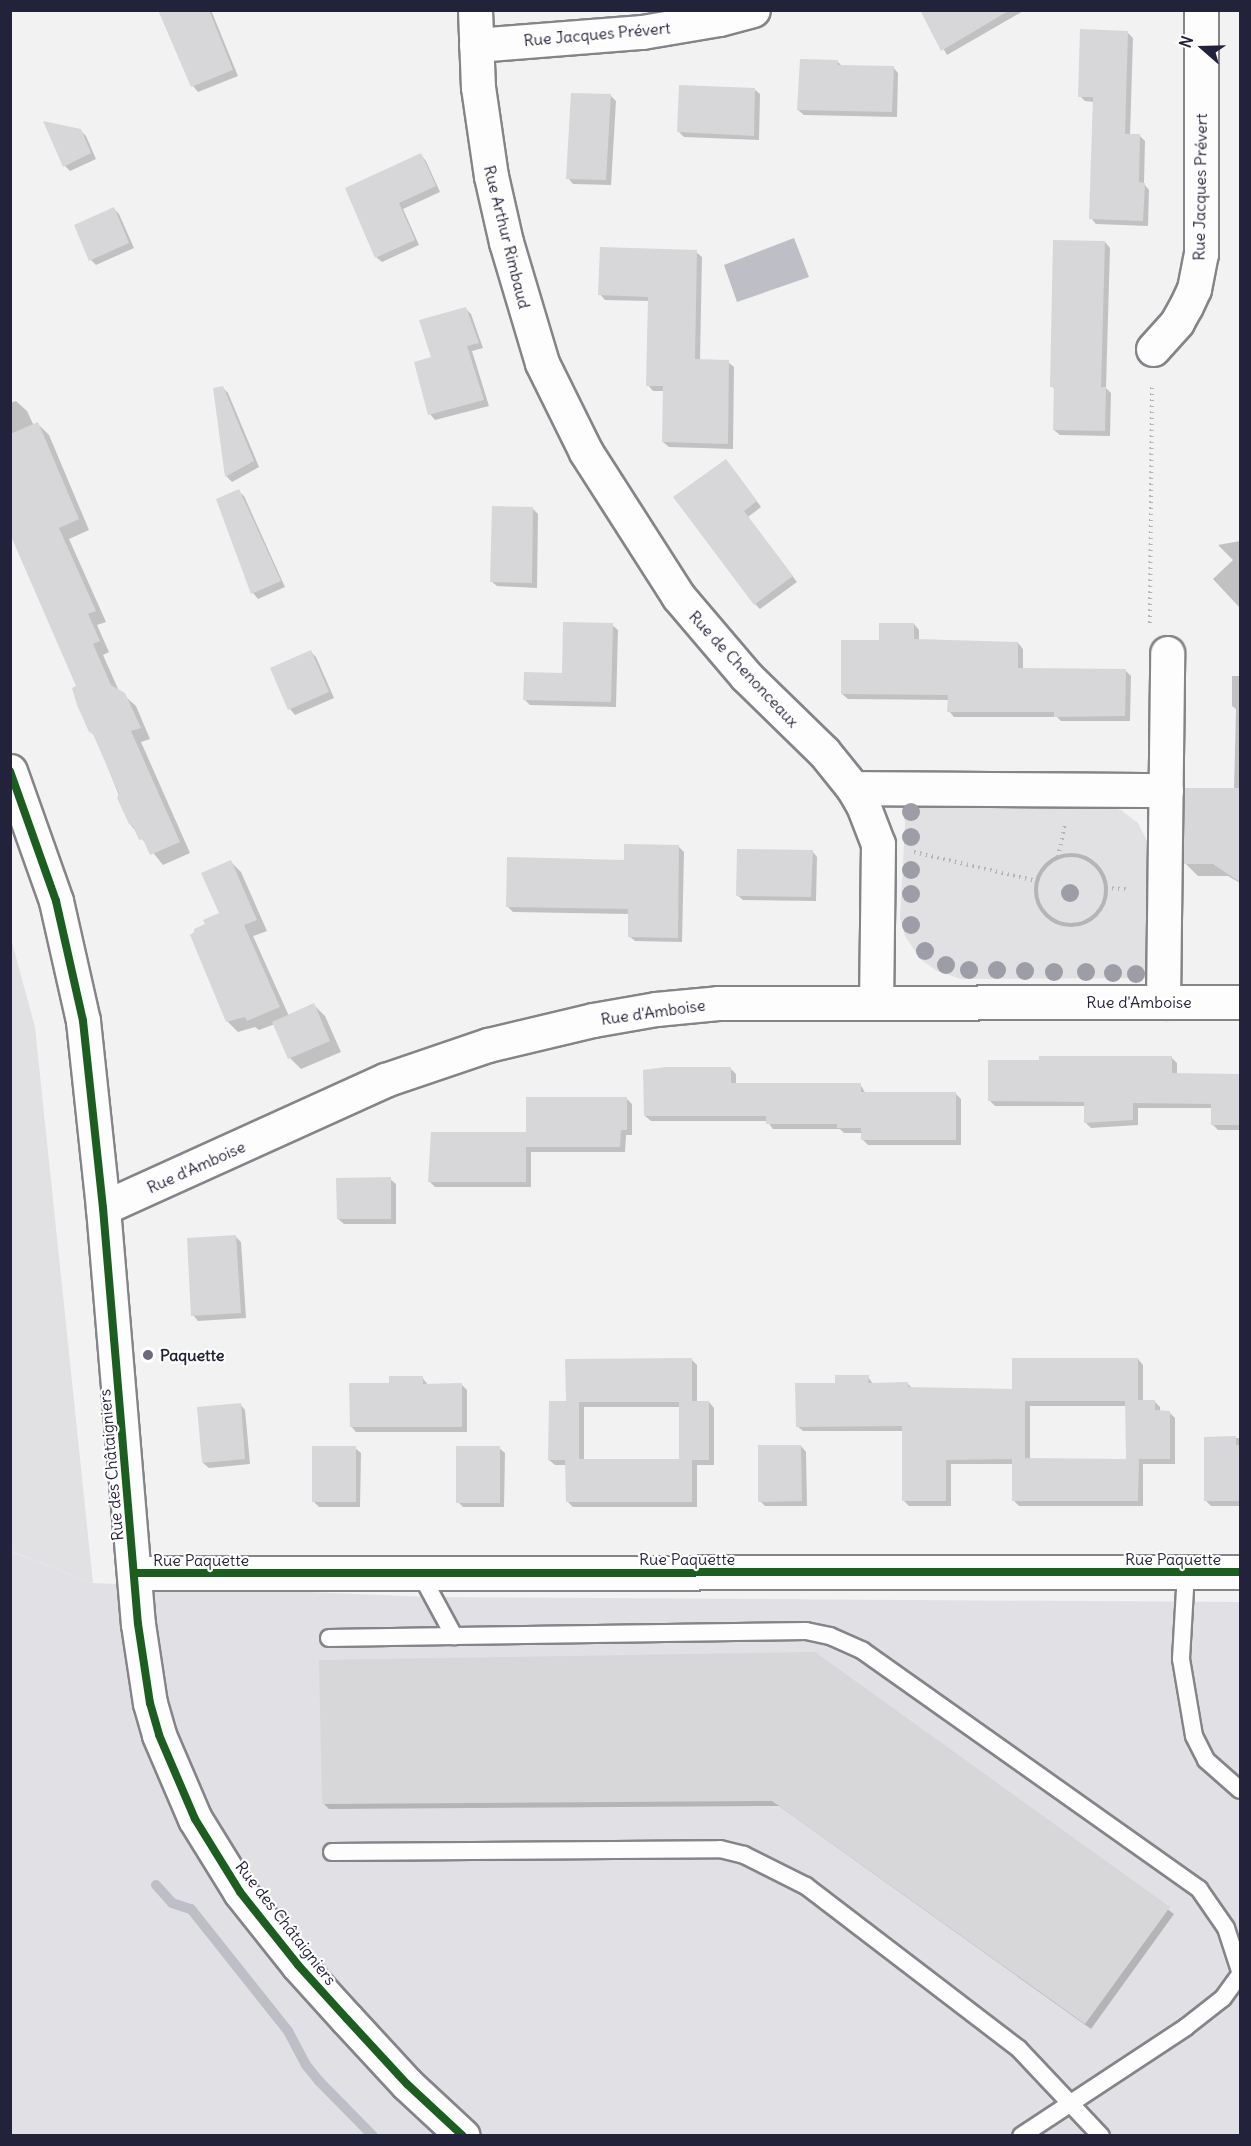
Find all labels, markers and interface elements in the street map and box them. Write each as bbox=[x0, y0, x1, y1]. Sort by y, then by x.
street label: Rue Jacques Prévert bbox=[523, 18, 671, 50]
north arrow bbox=[1173, 18, 1233, 78]
text: N bbox=[1175, 33, 1197, 50]
street label: Rue Jacques Prévert bbox=[1189, 113, 1211, 261]
street label: Rue Arthur Rimbaud bbox=[480, 163, 534, 311]
street label: Rue de Chenonceaux bbox=[685, 607, 803, 731]
street label: Rue d'Amboise bbox=[1086, 992, 1192, 1012]
street label: Rue d'Amboise bbox=[600, 995, 706, 1029]
street label: Rue d'Amboise bbox=[144, 1137, 248, 1197]
place label: Paquette bbox=[160, 1345, 224, 1365]
marker: Paquette bbox=[141, 1348, 155, 1362]
street label: Rue des Châtaigniers bbox=[95, 1388, 127, 1542]
street label: Rue Paquette bbox=[639, 1549, 735, 1569]
street label: Rue Paquette bbox=[1125, 1549, 1221, 1569]
street label: Rue Paquette bbox=[153, 1550, 249, 1570]
street label: Rue des Châtaigniers bbox=[232, 1857, 340, 1989]

